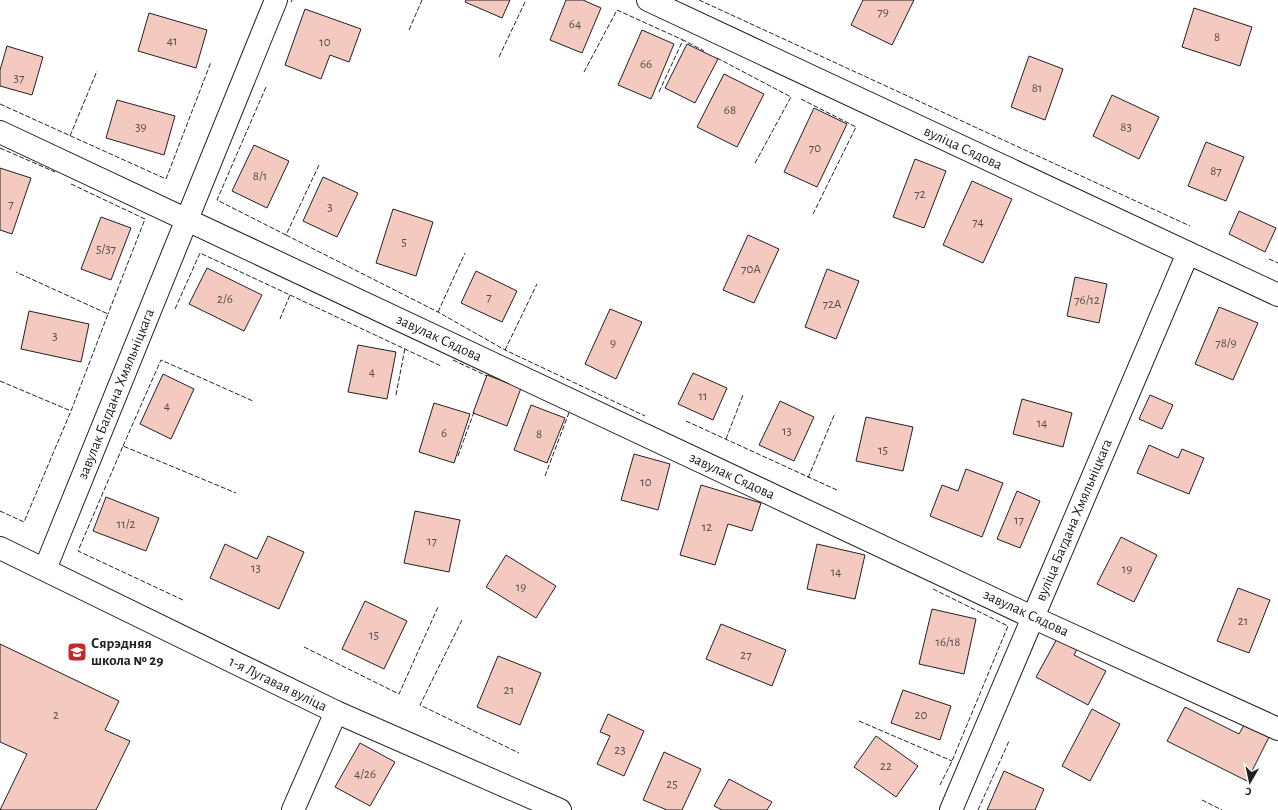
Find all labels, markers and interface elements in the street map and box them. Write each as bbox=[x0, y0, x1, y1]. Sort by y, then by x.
house number: 79 bbox=[877, 6, 889, 19]
house number: 64 bbox=[569, 18, 581, 31]
house number: 8 bbox=[1214, 31, 1220, 44]
house number: 41 bbox=[167, 35, 177, 48]
house number: 10 bbox=[319, 36, 331, 49]
house number: 66 bbox=[640, 58, 652, 71]
house number: 37 bbox=[14, 72, 25, 85]
house number: 81 bbox=[1032, 82, 1042, 95]
house number: 68 bbox=[724, 104, 736, 117]
house number: 39 bbox=[135, 121, 147, 134]
house number: 83 bbox=[1120, 121, 1132, 134]
street label: вуліца Сядова bbox=[922, 123, 1005, 173]
house number: 70 bbox=[809, 142, 821, 155]
house number: 87 bbox=[1210, 165, 1222, 178]
house number: 8/1 bbox=[253, 170, 267, 183]
house number: 72 bbox=[914, 188, 926, 201]
house number: 7 bbox=[8, 198, 14, 211]
house number: 3 bbox=[327, 201, 333, 214]
house number: 74 bbox=[972, 216, 984, 229]
house number: 5 bbox=[401, 236, 407, 249]
house number: 5/37 bbox=[96, 243, 117, 256]
house number: 70А bbox=[741, 263, 761, 276]
house number: 7 bbox=[486, 291, 492, 304]
house number: 2/6 bbox=[217, 293, 233, 306]
house number: 76/12 bbox=[1074, 294, 1100, 307]
house number: 72А bbox=[823, 298, 842, 311]
street label: завулак Багдана Хмяльніцкага bbox=[75, 306, 157, 481]
street label: завулак Сядова bbox=[394, 312, 484, 364]
house number: 3 bbox=[52, 330, 58, 343]
house number: 9 bbox=[610, 337, 616, 350]
house number: 78/9 bbox=[1215, 337, 1237, 350]
house number: 4 bbox=[369, 366, 375, 379]
house number: 11 bbox=[699, 390, 707, 403]
house number: 4 bbox=[164, 400, 170, 413]
house number: 14 bbox=[1037, 417, 1047, 430]
house number: 13 bbox=[782, 425, 792, 438]
house number: 6 bbox=[441, 427, 447, 440]
house number: 8 bbox=[536, 428, 542, 441]
street label: вуліца Багдана Хмяльніцкага bbox=[1033, 437, 1115, 603]
house number: 15 bbox=[878, 444, 888, 457]
street label: завулак Сядова bbox=[687, 450, 777, 502]
house number: 10 bbox=[640, 476, 652, 489]
house number: 17 bbox=[1014, 514, 1025, 527]
house number: 11/2 bbox=[117, 518, 135, 531]
house number: 12 bbox=[702, 521, 712, 534]
house number: 17 bbox=[427, 535, 438, 548]
house number: 13 bbox=[251, 562, 261, 575]
house number: 19 bbox=[1122, 563, 1132, 576]
house number: 14 bbox=[831, 566, 841, 579]
house number: 19 bbox=[516, 581, 526, 594]
street label: завулак Сядова bbox=[981, 587, 1071, 639]
house number: 21 bbox=[1238, 615, 1248, 628]
house number: 15 bbox=[369, 629, 379, 642]
place label: Сярэдняя школа № 29 bbox=[91, 636, 163, 668]
house number: 16/18 bbox=[936, 636, 960, 649]
school or university icon: Сярэдняя школа № 29 bbox=[66, 641, 88, 663]
house number: 27 bbox=[740, 649, 752, 662]
street label: 1-я Лугавая вуліца bbox=[226, 654, 330, 714]
house number: 21 bbox=[504, 684, 514, 697]
house number: 2 bbox=[53, 709, 59, 722]
house number: 20 bbox=[915, 709, 928, 722]
house number: 23 bbox=[614, 744, 626, 757]
house number: 22 bbox=[880, 760, 892, 773]
north arrow bbox=[1230, 762, 1270, 802]
house number: 4/26 bbox=[354, 768, 376, 781]
house number: 25 bbox=[666, 778, 678, 791]
text: С bbox=[1245, 785, 1252, 797]

